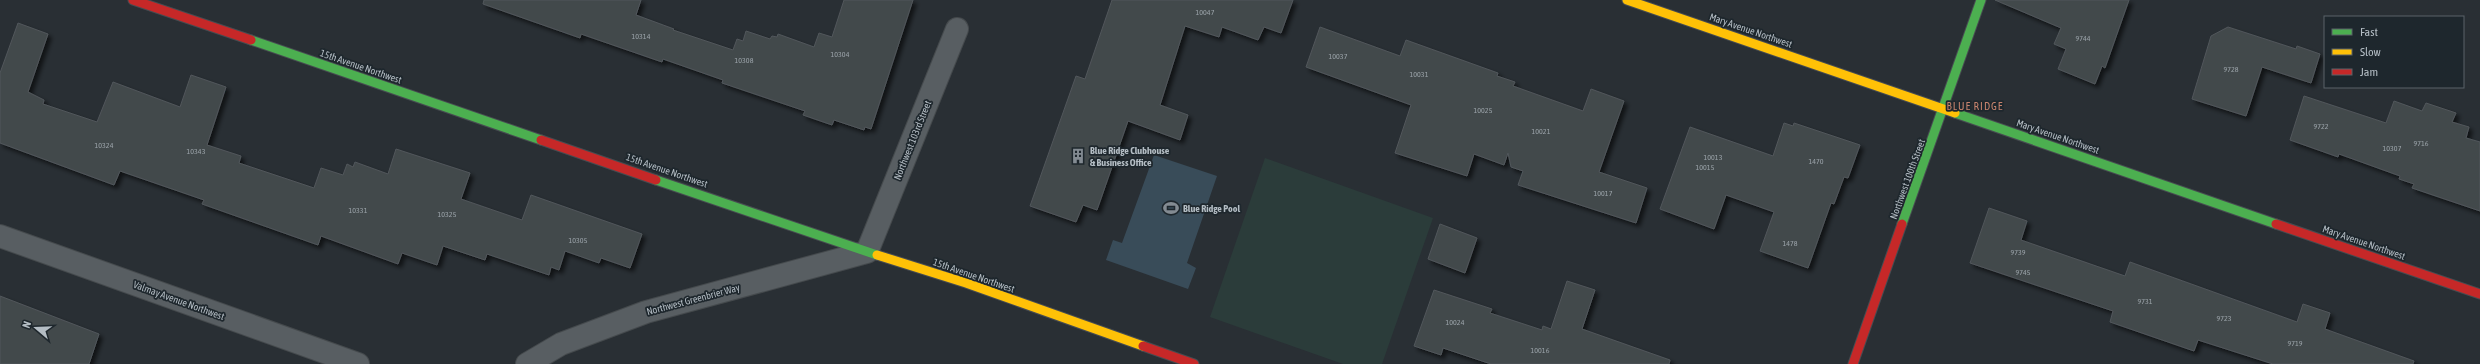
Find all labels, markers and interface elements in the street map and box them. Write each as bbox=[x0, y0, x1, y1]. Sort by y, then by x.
house number: 10047 bbox=[1196, 8, 1215, 17]
street label: Mary Avenue Northwest bbox=[1708, 11, 1794, 50]
legend bbox=[2324, 16, 2464, 88]
text: Fast bbox=[2360, 25, 2378, 39]
house number: 10314 bbox=[632, 32, 651, 41]
house number: 9744 bbox=[2075, 34, 2091, 43]
text: Slow bbox=[2360, 45, 2381, 59]
street label: 15th Avenue Northwest bbox=[319, 47, 403, 86]
house number: 10304 bbox=[831, 50, 850, 59]
house number: 10037 bbox=[1329, 52, 1348, 61]
house number: 10308 bbox=[735, 56, 754, 65]
house number: 9728 bbox=[2223, 65, 2239, 74]
text: Jam bbox=[2360, 65, 2378, 79]
house number: 10031 bbox=[1410, 70, 1429, 79]
street label: Northwest 103rd Street bbox=[892, 99, 933, 181]
district label: BLUE RIDGE bbox=[1946, 100, 2004, 112]
house number: 10025 bbox=[1474, 106, 1493, 115]
street label: Mary Avenue Northwest bbox=[2015, 117, 2101, 156]
house number: 9722 bbox=[2313, 122, 2329, 131]
house number: 10021 bbox=[1532, 127, 1551, 136]
street label: Northwest 100th Street bbox=[1888, 137, 1927, 221]
house number: 9716 bbox=[2413, 139, 2429, 148]
house number: 10324 bbox=[95, 141, 114, 150]
house number: 10307 bbox=[2383, 144, 2402, 153]
place label: Blue Ridge Clubhouse & Business Office bbox=[1090, 145, 1170, 168]
house number: 10343 bbox=[187, 147, 206, 156]
building icon: Blue Ridge Clubhouse & Business Office bbox=[1069, 147, 1087, 165]
street label: 15th Avenue Northwest bbox=[625, 151, 709, 190]
house number: 10013 bbox=[1704, 153, 1723, 162]
house number: 1470 bbox=[1808, 157, 1824, 166]
house number: 10015 bbox=[1696, 163, 1715, 172]
house number: 10017 bbox=[1594, 189, 1613, 198]
sports icon: Blue Ridge Pool bbox=[1162, 199, 1180, 217]
place label: Blue Ridge Pool bbox=[1183, 203, 1240, 214]
house number: 10331 bbox=[349, 206, 368, 215]
house number: 10325 bbox=[438, 210, 457, 219]
street label: Mary Avenue Northwest bbox=[2321, 223, 2407, 262]
house number: 10305 bbox=[569, 236, 588, 245]
house number: 1478 bbox=[1782, 239, 1798, 248]
house number: 9739 bbox=[2010, 248, 2026, 257]
street label: 15th Avenue Northwest bbox=[932, 256, 1016, 295]
house number: 9745 bbox=[2015, 268, 2031, 277]
street label: Valmay Avenue Northwest bbox=[132, 279, 226, 322]
street label: Northwest Greenbrier Way bbox=[645, 282, 741, 317]
house number: 9731 bbox=[2137, 297, 2153, 306]
north arrow bbox=[16, 308, 56, 348]
house number: 9723 bbox=[2216, 314, 2232, 323]
house number: 10024 bbox=[1446, 318, 1465, 327]
text: N bbox=[20, 320, 33, 330]
house number: 9719 bbox=[2287, 339, 2303, 348]
house number: 10016 bbox=[1531, 346, 1550, 355]

